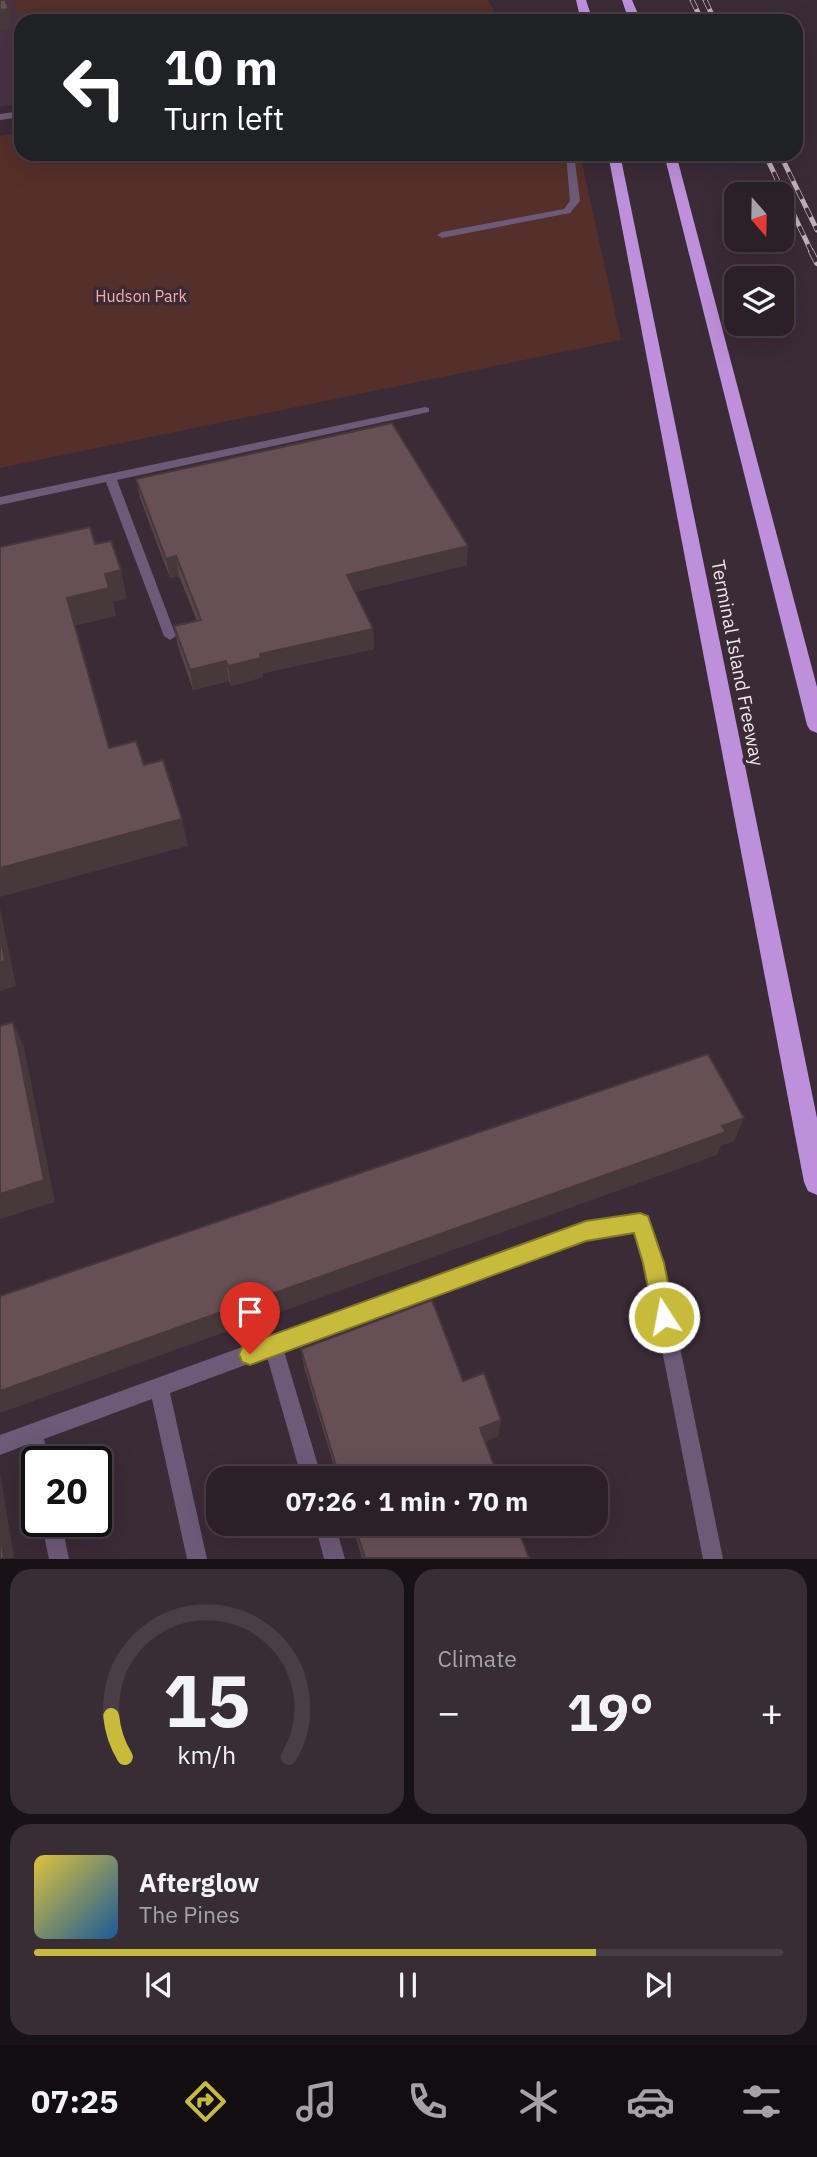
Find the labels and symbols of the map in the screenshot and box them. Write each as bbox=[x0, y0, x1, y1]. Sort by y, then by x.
north arrow bbox=[724, 182, 794, 252]
park label: Hudson Park bbox=[95, 286, 187, 306]
street label: Terminal Island Freeway bbox=[706, 558, 770, 769]
position arrow bbox=[627, 1280, 701, 1354]
pin bbox=[220, 1282, 280, 1354]
speed limit sign: 20 bbox=[21, 1446, 112, 1537]

